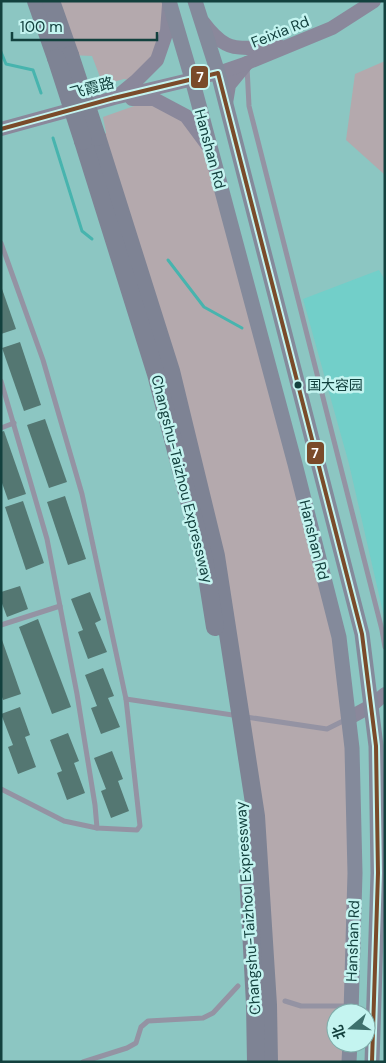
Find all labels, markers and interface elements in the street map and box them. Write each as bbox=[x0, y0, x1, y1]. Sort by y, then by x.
scale bar bbox=[12, 10, 158, 42]
street label: Feixia Rd bbox=[248, 11, 312, 53]
text: 100 m bbox=[20, 17, 63, 37]
line badge: 7 bbox=[190, 65, 209, 89]
text: 7 bbox=[196, 68, 204, 86]
street label: 飞霞路 bbox=[68, 73, 116, 103]
street label: Hanshan Rd bbox=[190, 107, 230, 191]
street label: Changshu-Taizhou Expressway bbox=[146, 373, 218, 586]
place label: 国大容园 bbox=[307, 376, 363, 394]
marker: 国大容园 bbox=[293, 380, 303, 390]
line badge: 7 bbox=[306, 441, 325, 465]
text: 7 bbox=[311, 444, 319, 462]
street label: Hanshan Rd bbox=[294, 498, 334, 582]
street label: Changshu-Taizhou Expressway bbox=[231, 800, 265, 1015]
street label: Hanshan Rd bbox=[342, 900, 364, 982]
north arrow bbox=[326, 1003, 376, 1053]
text: 北 bbox=[328, 1023, 349, 1042]

